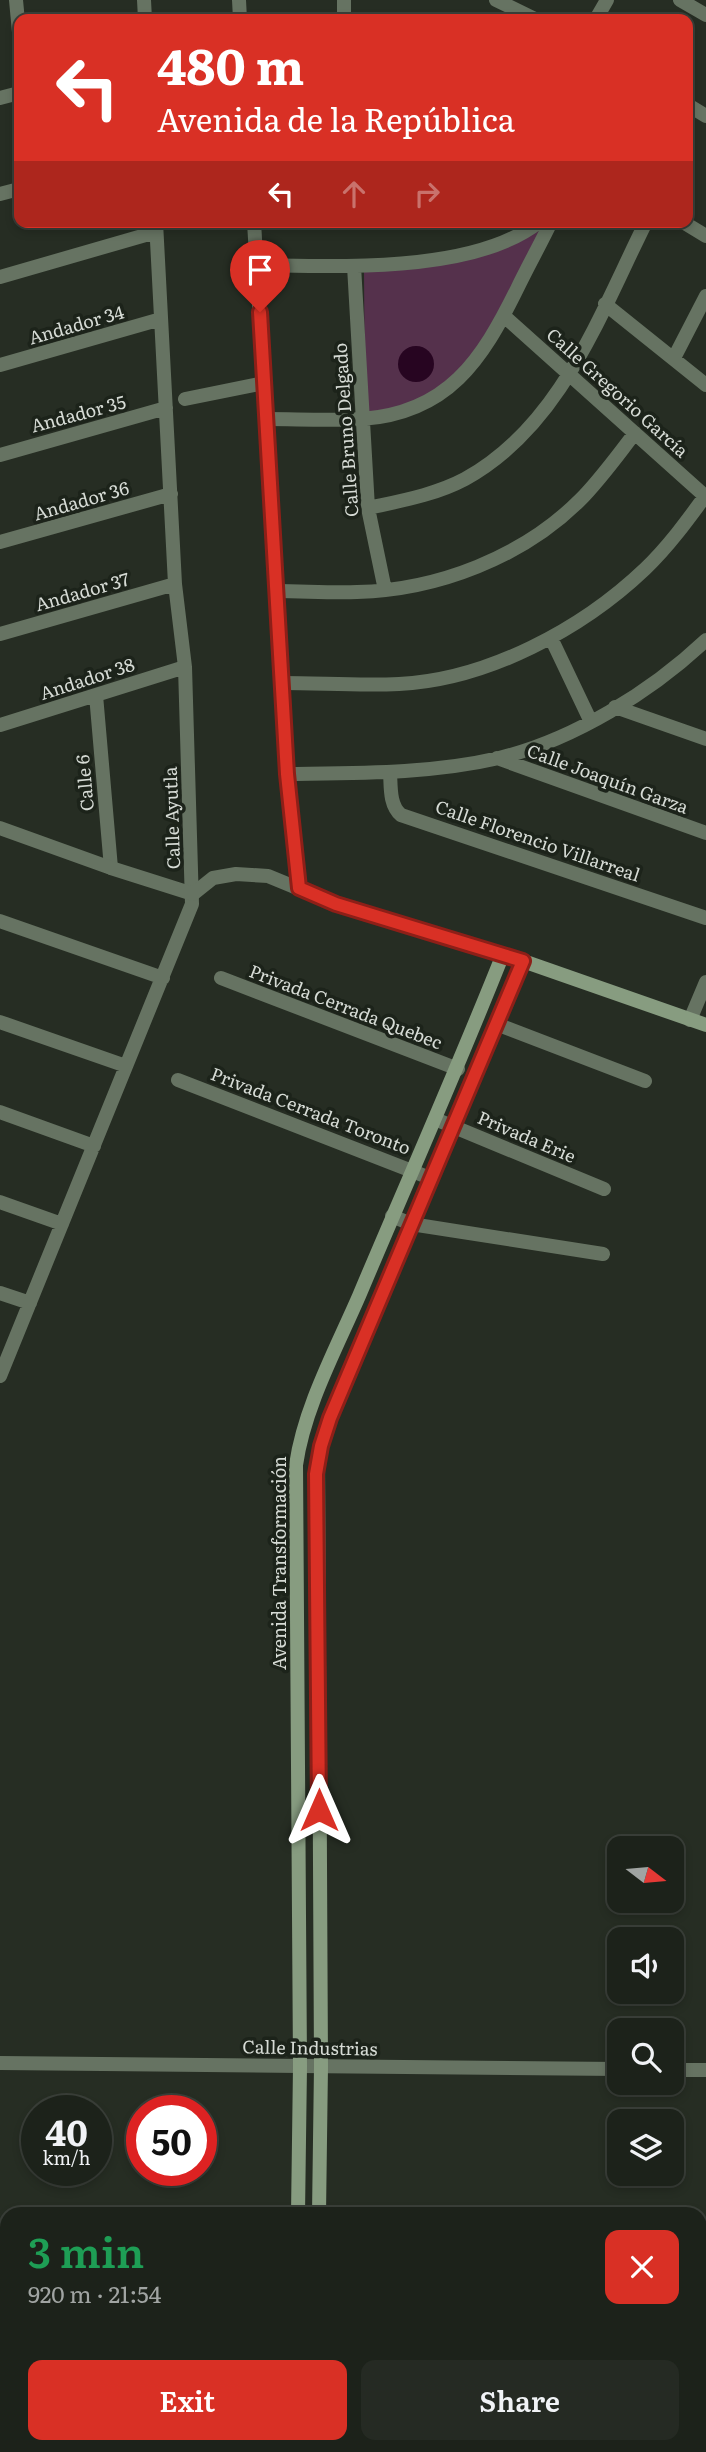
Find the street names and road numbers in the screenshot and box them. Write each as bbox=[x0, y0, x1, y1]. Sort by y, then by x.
street label: Andador 34 bbox=[25, 297, 127, 351]
street label: Calle Gregorio García bbox=[541, 321, 695, 463]
street label: Calle Bruno Delgado bbox=[325, 342, 365, 518]
street label: Andador 35 bbox=[27, 387, 129, 439]
street label: Andador 36 bbox=[30, 473, 132, 526]
street label: Andador 37 bbox=[32, 565, 132, 617]
street label: Andador 38 bbox=[36, 650, 138, 706]
street label: Calle Joaquín Garza bbox=[524, 736, 693, 820]
street label: Calle 6 bbox=[68, 753, 100, 812]
street label: Calle Ayutla bbox=[156, 766, 186, 870]
street label: Calle Florencio Villarreal bbox=[432, 792, 644, 888]
street label: Privada Cerrada Quebec bbox=[245, 957, 447, 1055]
street label: Privada Cerrada Toronto bbox=[207, 1059, 415, 1161]
street label: Privada Erie bbox=[474, 1103, 580, 1169]
street label: Avenida Transformación bbox=[265, 1456, 292, 1670]
street label: Calle Industrias bbox=[242, 2032, 378, 2062]

